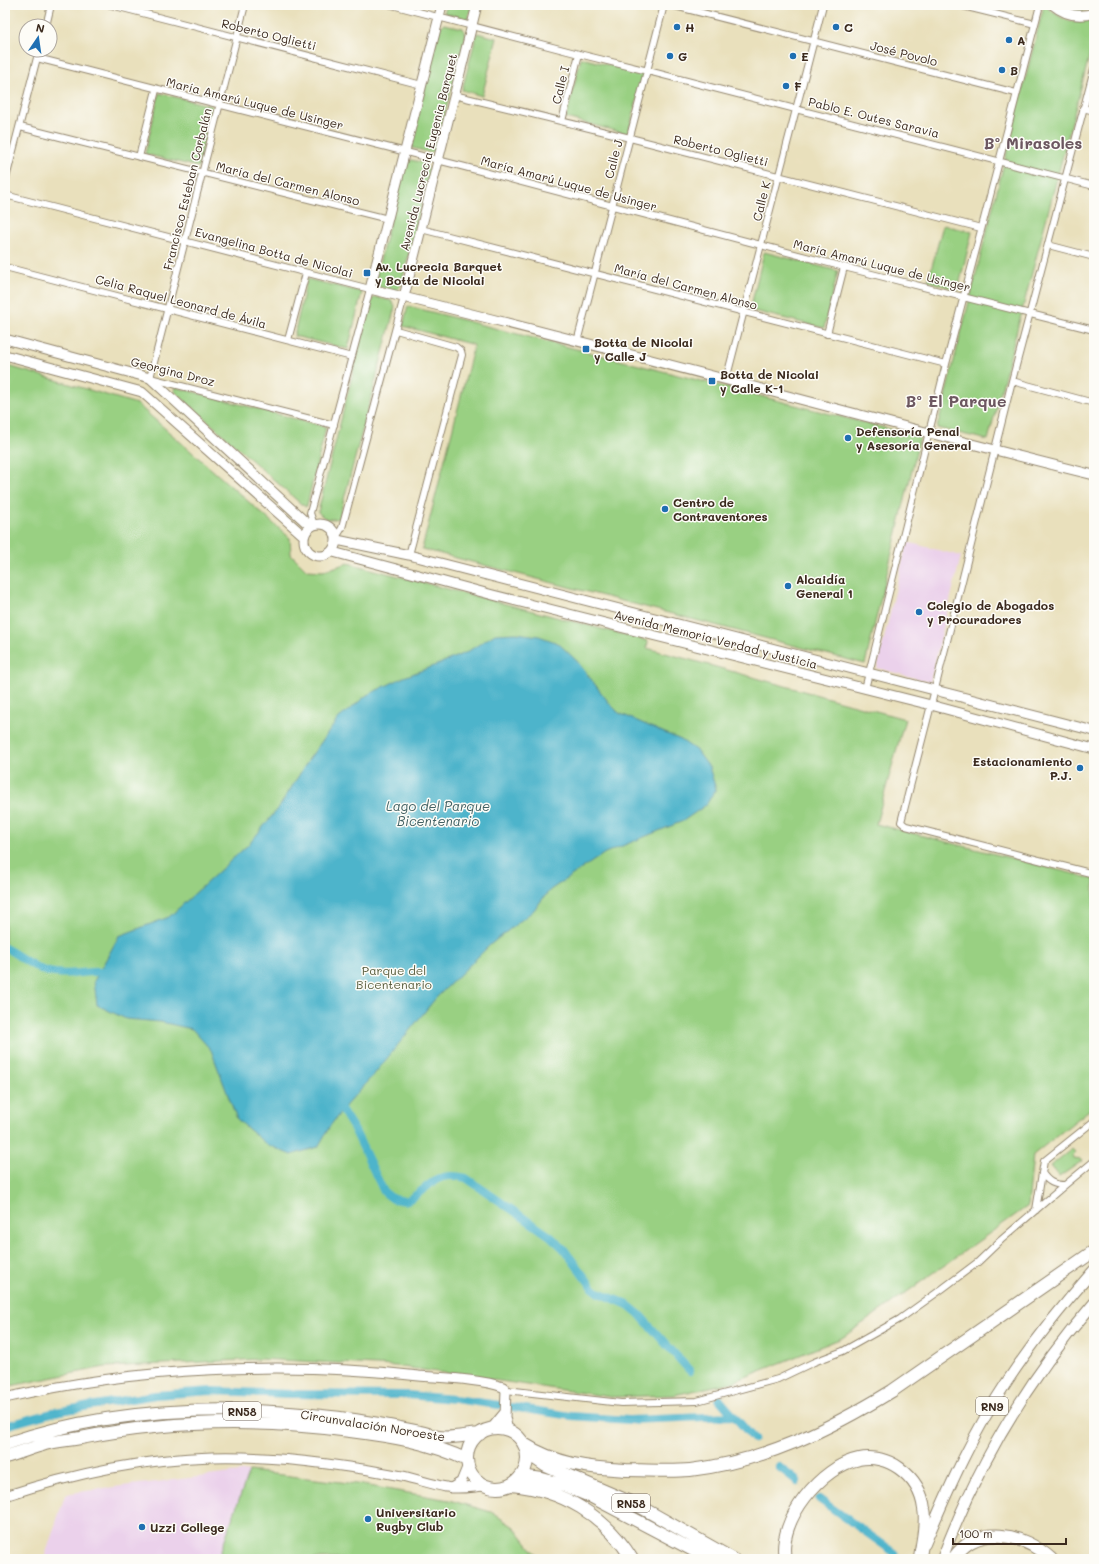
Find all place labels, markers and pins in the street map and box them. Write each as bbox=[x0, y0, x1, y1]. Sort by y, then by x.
place label: H bbox=[685, 19, 695, 35]
place label: C bbox=[844, 19, 853, 35]
marker: H bbox=[672, 22, 682, 32]
marker: C bbox=[831, 22, 841, 32]
place label: A bbox=[1017, 32, 1025, 48]
marker: A bbox=[1004, 35, 1014, 45]
place label: G bbox=[678, 48, 687, 64]
place label: E bbox=[801, 48, 809, 64]
marker: G bbox=[665, 51, 675, 61]
marker: E bbox=[788, 51, 798, 61]
place label: B bbox=[1010, 62, 1018, 78]
marker: B bbox=[997, 65, 1007, 75]
place label: F bbox=[794, 78, 802, 94]
marker: F bbox=[781, 81, 791, 91]
place label: Av. Lucrecia Barquet y Botta de Nicolai bbox=[375, 258, 502, 288]
marker: Av. Lucrecia Barquet y Botta de Nicolai bbox=[362, 268, 372, 278]
place label: Botta de Nicolai y Calle J bbox=[594, 334, 693, 364]
marker: Botta de Nicolai y Calle J bbox=[581, 344, 591, 354]
place label: Botta de Nicolai y Calle K-1 bbox=[720, 366, 819, 396]
marker: Botta de Nicolai y Calle K-1 bbox=[707, 376, 717, 386]
place label: Defensoría Penal y Asesoría General bbox=[856, 423, 971, 453]
marker: Defensoría Penal y Asesoría General bbox=[843, 433, 853, 443]
place label: Centro de Contraventores bbox=[673, 494, 768, 524]
marker: Centro de Contraventores bbox=[660, 504, 670, 514]
place label: Alcaidía General 1 bbox=[796, 571, 853, 601]
marker: Alcaidía General 1 bbox=[783, 581, 793, 591]
place label: Colegio de Abogados y Procuradores bbox=[927, 597, 1054, 627]
marker: Colegio de Abogados y Procuradores bbox=[914, 607, 924, 617]
place label: Estacionamiento P.J. bbox=[973, 753, 1072, 783]
marker: Estacionamiento P.J. bbox=[1075, 763, 1085, 773]
place label: Universitario Rugby Club bbox=[376, 1504, 456, 1534]
marker: Universitario Rugby Club bbox=[363, 1514, 373, 1524]
place label: Uzzi College bbox=[150, 1519, 225, 1535]
marker: Uzzi College bbox=[137, 1522, 147, 1532]

